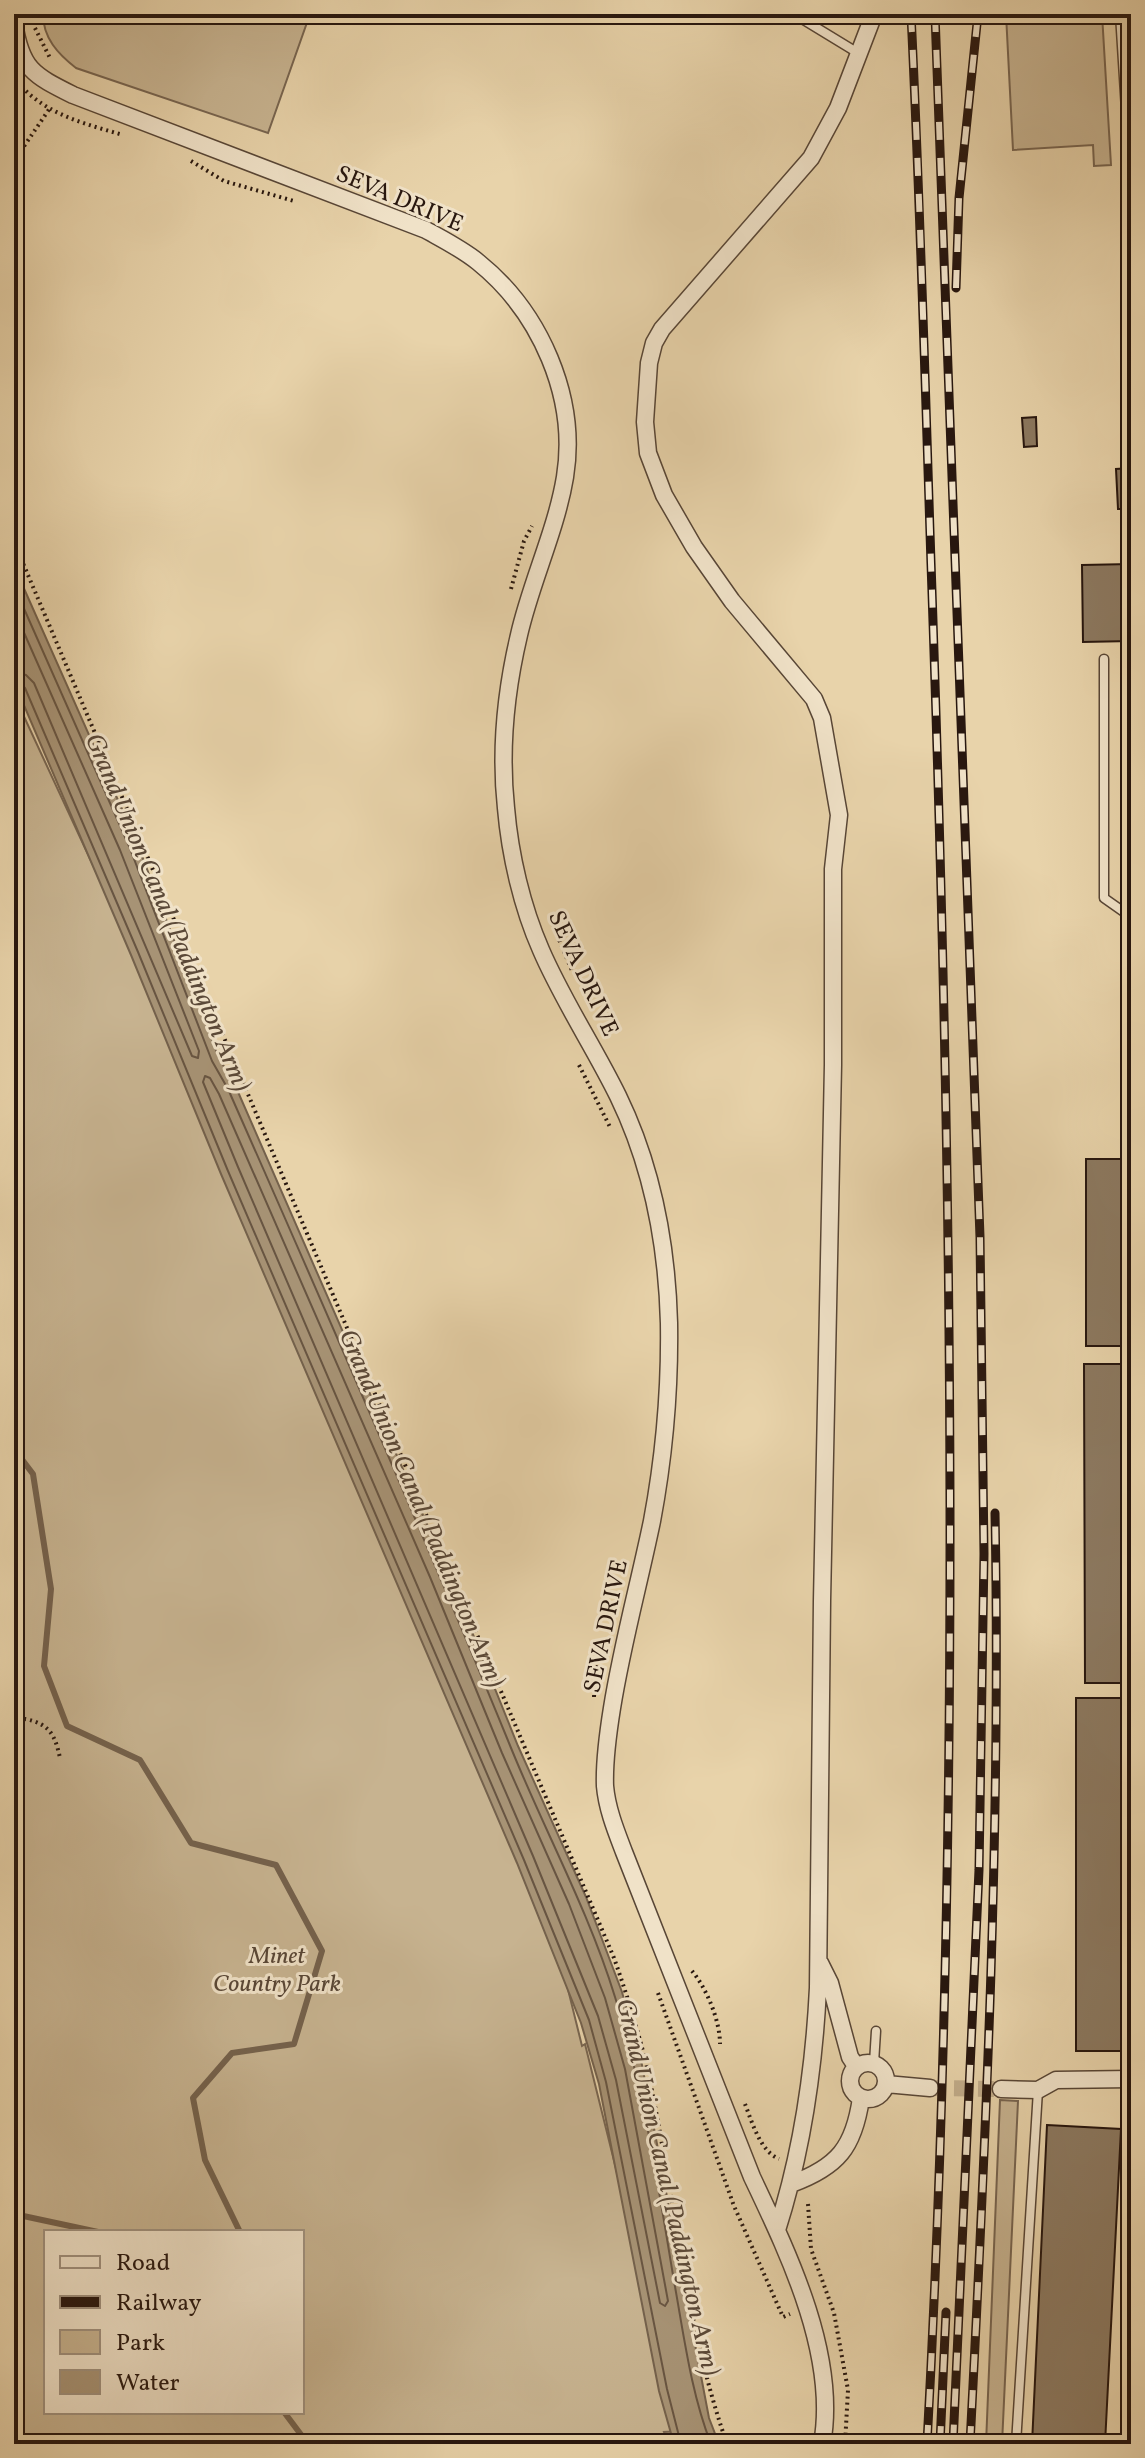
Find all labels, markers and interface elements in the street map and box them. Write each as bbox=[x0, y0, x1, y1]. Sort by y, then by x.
street label: SEVA DRIVE bbox=[330, 158, 468, 242]
water label: Grand Union Canal (Paddington Arm) bbox=[75, 728, 259, 1098]
street label: SEVA DRIVE bbox=[538, 905, 626, 1042]
water label: Grand Union Canal (Paddington Arm) bbox=[329, 1324, 513, 1694]
street label: SEVA DRIVE bbox=[576, 1557, 638, 1696]
park label: Minet Country Park bbox=[213, 1940, 341, 2002]
water label: Grand Union Canal (Paddington Arm) bbox=[606, 1995, 728, 2380]
legend bbox=[44, 2230, 304, 2414]
text: Road bbox=[116, 2247, 170, 2281]
text: Railway bbox=[116, 2287, 202, 2321]
text: Park bbox=[116, 2327, 165, 2361]
text: Water bbox=[116, 2367, 180, 2401]

